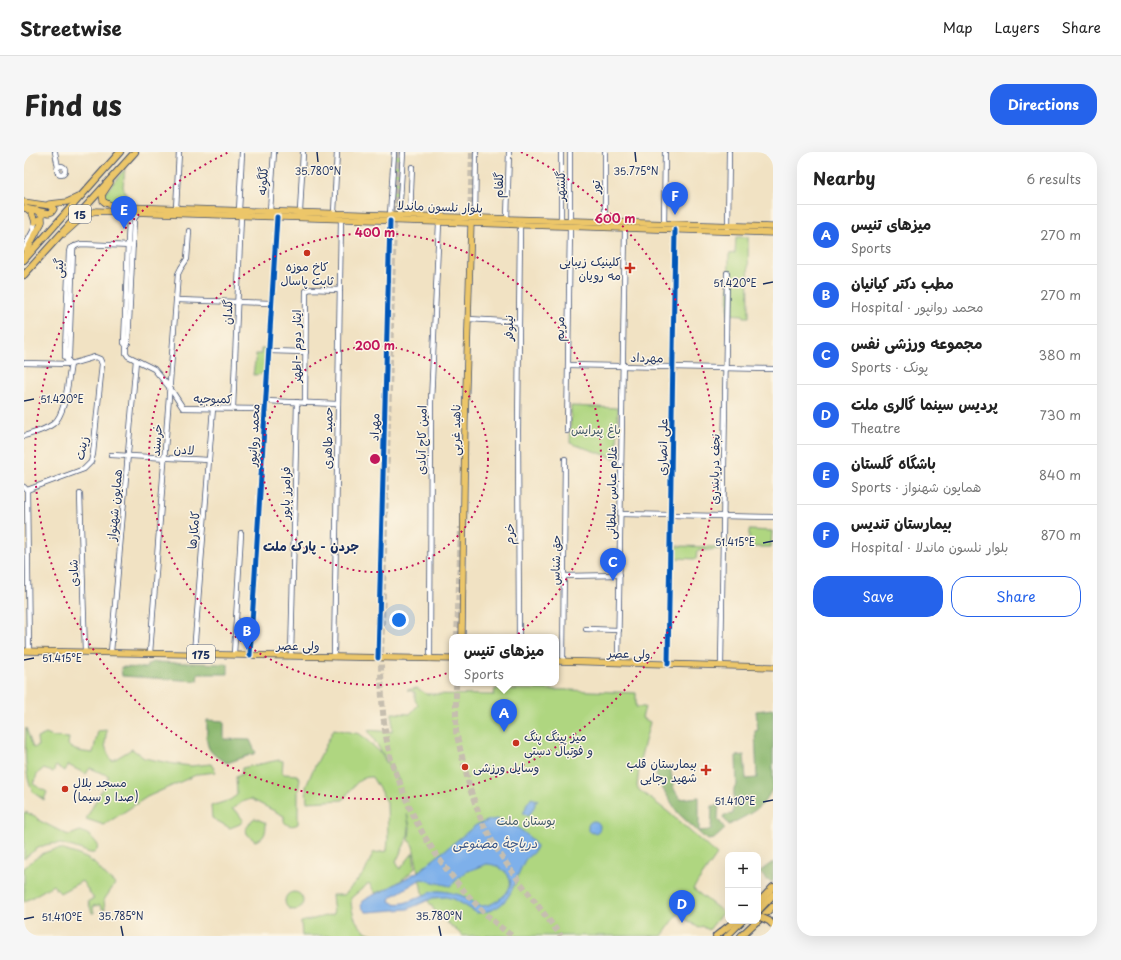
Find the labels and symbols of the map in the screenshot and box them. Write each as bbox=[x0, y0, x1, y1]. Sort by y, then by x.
text: 35.780°N bbox=[295, 163, 342, 178]
text: 35.775°N bbox=[614, 163, 659, 178]
street label: گلگونه bbox=[252, 166, 272, 196]
street label: گلشهر bbox=[551, 171, 569, 202]
street label: گلفام bbox=[489, 172, 508, 198]
street label: تور bbox=[586, 180, 604, 195]
pin: F bbox=[662, 182, 688, 215]
pin: E bbox=[111, 196, 137, 229]
street label: بلوار نلسون ماندلا bbox=[397, 196, 483, 216]
road number: 15 bbox=[69, 205, 91, 223]
text: 600 m bbox=[595, 209, 635, 227]
text: 400 m bbox=[355, 223, 395, 241]
marker: کاخ موزه ثابت پاسال bbox=[302, 248, 312, 258]
place label: کلینیک زیبایی مه رویان bbox=[559, 252, 621, 284]
street label: گیتی bbox=[49, 257, 67, 279]
place label: کاخ موزه ثابت پاسال bbox=[281, 257, 334, 289]
marker: کلینیک زیبایی مه رویان bbox=[624, 262, 636, 274]
text: 51.420°E bbox=[713, 275, 757, 290]
street label: گلدان bbox=[218, 299, 236, 325]
street label: ایثار دوم -اطهر bbox=[287, 310, 306, 383]
street label: نیلوفر bbox=[499, 315, 517, 342]
street label: مریم bbox=[550, 316, 569, 342]
text: 200 m bbox=[355, 336, 395, 354]
street label: مهرداد bbox=[630, 348, 664, 366]
street label: کمبوجیه bbox=[193, 389, 233, 407]
text: 51.420°E bbox=[40, 391, 84, 406]
street label: محمد روانپور bbox=[242, 403, 264, 468]
street label: ناهید غربی bbox=[446, 404, 464, 456]
street label: امین کاج آبادی bbox=[411, 405, 432, 475]
street label: حمید طاهری bbox=[317, 407, 337, 469]
street label: مهراد bbox=[365, 413, 383, 441]
street label: علی انصاری bbox=[653, 418, 671, 476]
park label: باغ پیرایش bbox=[571, 420, 621, 439]
street label: خرسند bbox=[146, 423, 166, 457]
street label: نجف دریابندری bbox=[704, 433, 724, 505]
street label: زینت bbox=[70, 434, 92, 462]
street label: لادن bbox=[173, 439, 195, 459]
street label: غلام عباس سلطانی bbox=[601, 446, 622, 540]
centre of rings bbox=[368, 452, 382, 466]
street label: فرامرز پایور bbox=[276, 466, 294, 521]
street label: همایون شهنواز bbox=[102, 468, 126, 543]
street label: کامکارها bbox=[182, 510, 204, 550]
street label: خرم bbox=[500, 523, 519, 545]
text: 51.415°E bbox=[715, 534, 755, 549]
street label: حق شناس bbox=[546, 535, 564, 585]
district label: جردن - پارک ملت bbox=[263, 536, 359, 555]
pin: C bbox=[600, 548, 626, 581]
street label: شادی bbox=[64, 559, 82, 587]
your location bbox=[389, 610, 409, 630]
pin: B bbox=[234, 617, 260, 650]
street label: ولی عصر bbox=[275, 636, 320, 654]
street label: ولی عصر bbox=[606, 643, 651, 663]
road number: 175 bbox=[187, 645, 215, 663]
text: 51.415°E bbox=[42, 650, 82, 665]
pin: A bbox=[491, 699, 517, 732]
place label: میز پینگ پنگ و فوتبال دستی bbox=[524, 727, 593, 759]
marker: میز پینگ پنگ و فوتبال دستی bbox=[511, 738, 521, 748]
place label: بیمارستان قلب شهید رجایی bbox=[626, 754, 697, 786]
place label: وسایل ورزشی bbox=[473, 758, 539, 776]
marker: وسایل ورزشی bbox=[460, 762, 470, 772]
marker: بیمارستان قلب شهید رجایی bbox=[700, 764, 712, 776]
place label: مسجد بلال (صدا و سیما) bbox=[73, 773, 139, 805]
marker: مسجد بلال (صدا و سیما) bbox=[60, 784, 70, 794]
text: 51.410°E bbox=[715, 793, 755, 808]
park label: بوستان ملت bbox=[497, 811, 555, 829]
water label: دریاچهٔ مصنوعی bbox=[453, 833, 538, 852]
pin: D bbox=[669, 890, 695, 923]
text: 35.785°N bbox=[98, 908, 144, 923]
text: 35.780°N bbox=[416, 908, 463, 923]
text: 51.410°E bbox=[42, 909, 82, 924]

